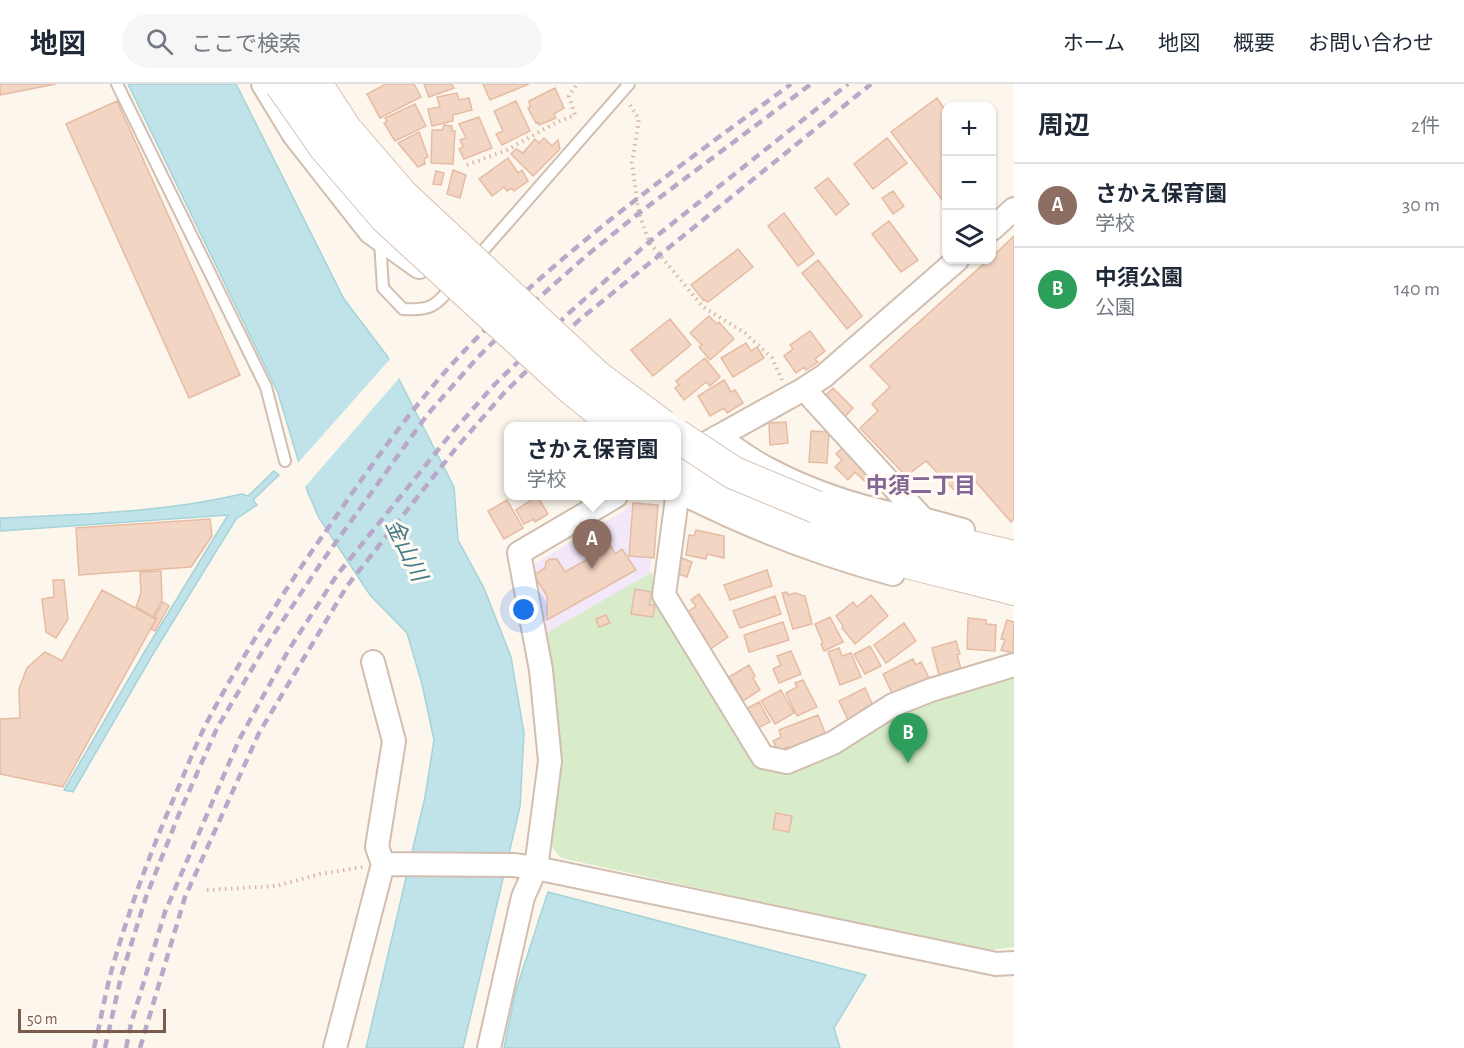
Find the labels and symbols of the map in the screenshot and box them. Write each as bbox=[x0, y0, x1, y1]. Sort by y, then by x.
district label: 中須二丁目 bbox=[866, 474, 976, 497]
water label: 金山川 bbox=[382, 515, 432, 586]
pin: A bbox=[572, 520, 612, 569]
your location bbox=[509, 595, 538, 624]
pin: B bbox=[888, 714, 928, 763]
scale bar bbox=[18, 1006, 166, 1034]

